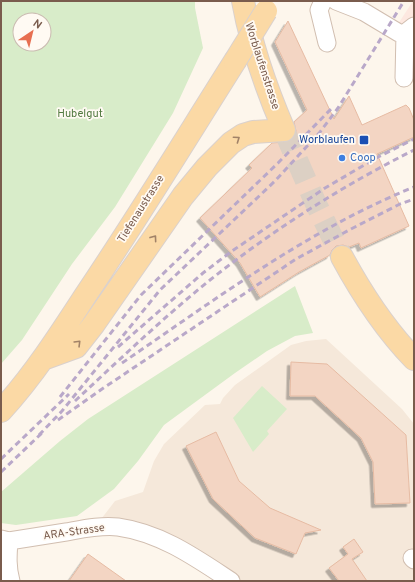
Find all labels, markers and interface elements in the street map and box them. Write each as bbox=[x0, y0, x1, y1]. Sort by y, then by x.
north arrow bbox=[12, 12, 52, 52]
text: N bbox=[30, 17, 44, 33]
street label: Worblaufenstrasse bbox=[241, 21, 283, 111]
park label: Hubelgut bbox=[57, 107, 103, 121]
place label: Worblaufen bbox=[299, 133, 355, 147]
marker: Worblaufen bbox=[358, 134, 370, 146]
one-way arrow bbox=[233, 136, 240, 144]
place label: Coop bbox=[350, 151, 376, 165]
marker: Coop bbox=[337, 153, 347, 163]
street label: Tiefenaustrasse bbox=[115, 172, 167, 245]
one-way arrow bbox=[149, 235, 156, 242]
one-way arrow bbox=[73, 340, 81, 348]
street label: ARA-Strasse bbox=[42, 521, 106, 543]

